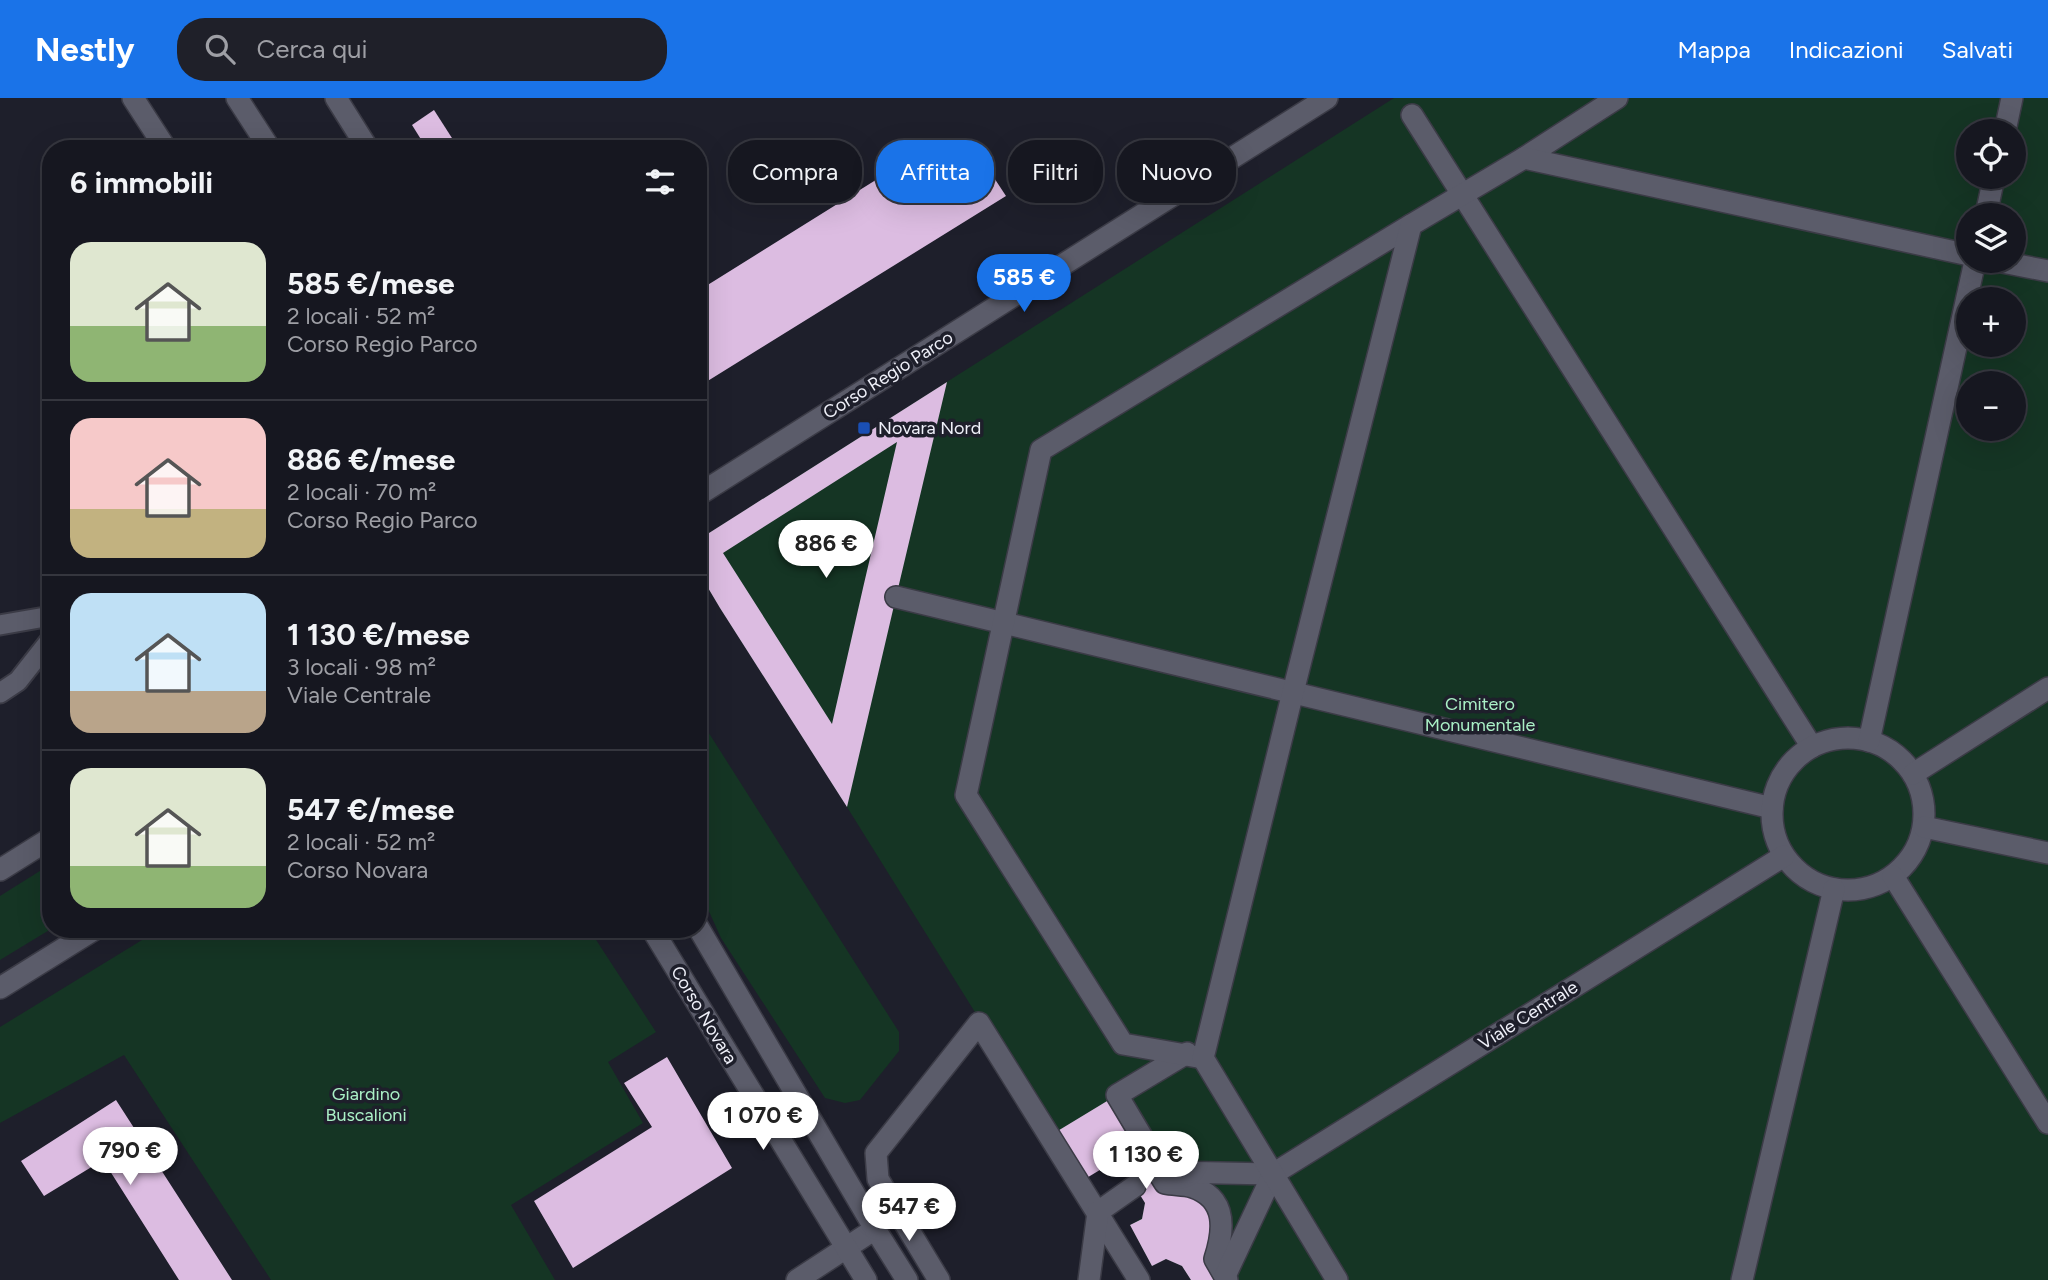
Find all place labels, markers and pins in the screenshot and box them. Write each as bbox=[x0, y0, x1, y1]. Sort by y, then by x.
pin: 585 € bbox=[975, 254, 1073, 314]
place label: Novara Nord bbox=[878, 417, 981, 439]
marker: Novara Nord bbox=[856, 420, 872, 436]
pin: 886 € bbox=[777, 520, 875, 580]
pin: 1 070 € bbox=[698, 1093, 828, 1152]
pin: 790 € bbox=[81, 1128, 179, 1187]
pin: 1 130 € bbox=[1081, 1132, 1211, 1191]
pin: 547 € bbox=[860, 1184, 958, 1243]

